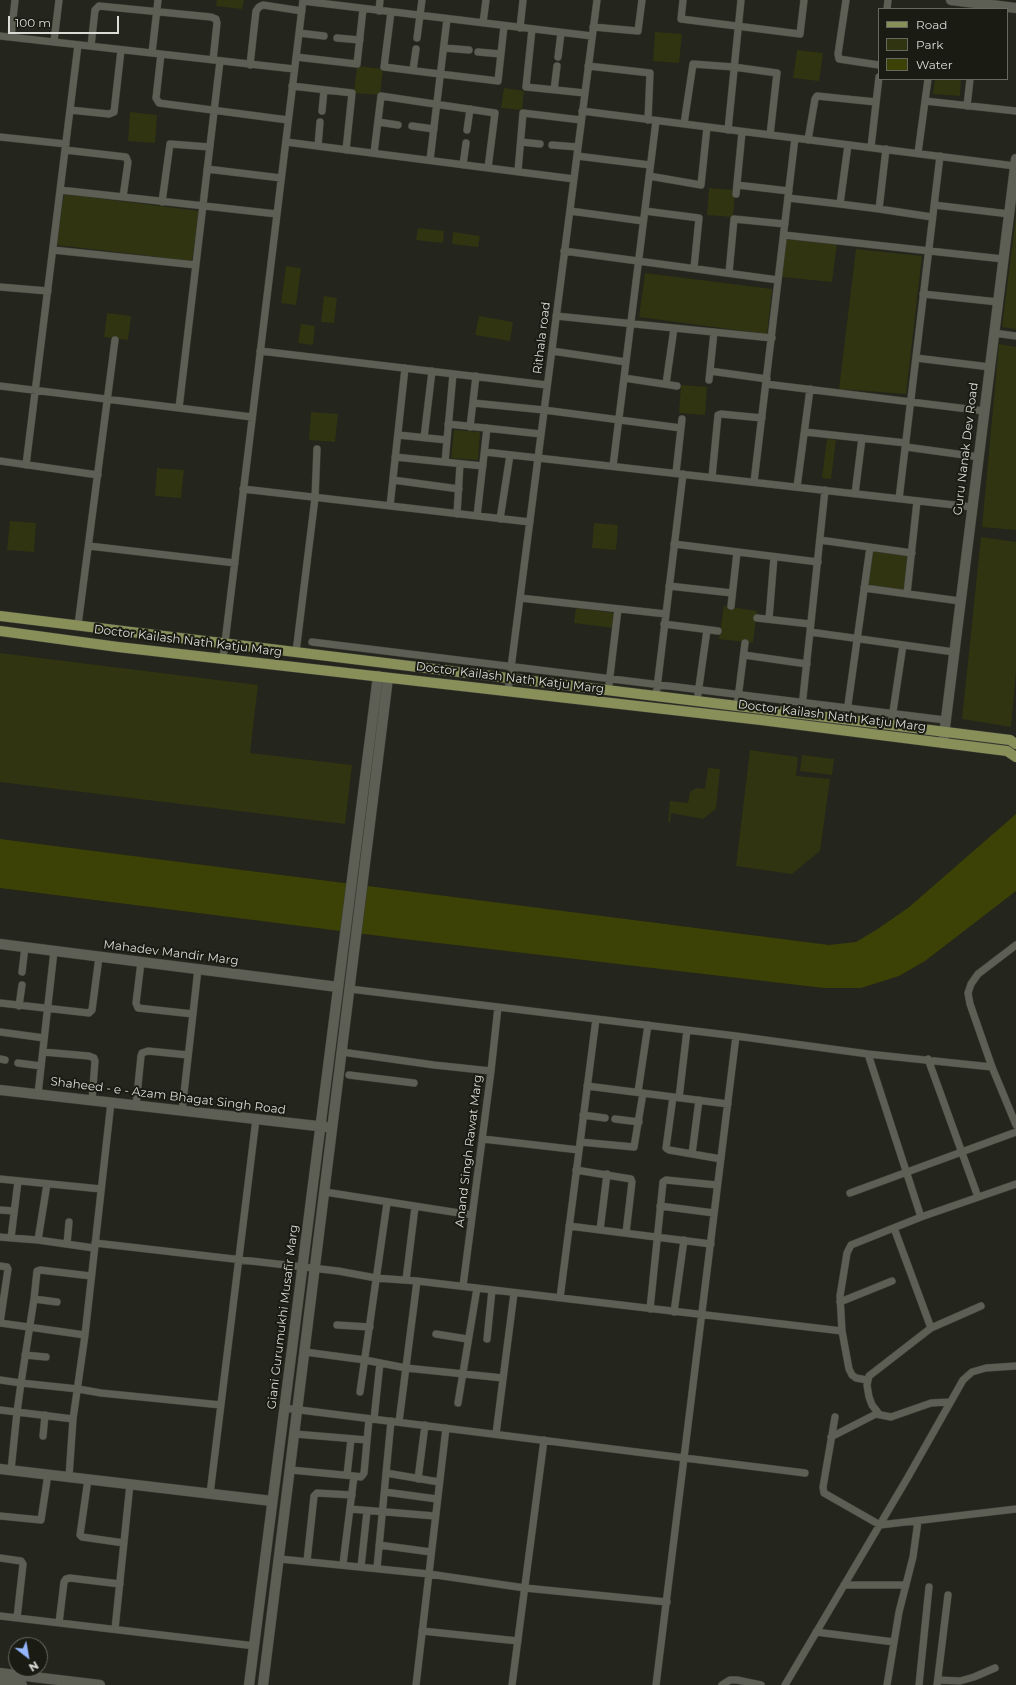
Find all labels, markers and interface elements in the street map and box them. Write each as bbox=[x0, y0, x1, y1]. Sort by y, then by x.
scale bar bbox=[10, 8, 121, 34]
legend bbox=[878, 8, 1008, 80]
text: 100 m bbox=[15, 15, 51, 30]
text: Road bbox=[916, 17, 947, 32]
text: Park bbox=[916, 37, 943, 52]
text: Water bbox=[916, 57, 952, 72]
street label: Rithala road bbox=[530, 301, 554, 375]
street label: Guru Nanak Dev Road bbox=[951, 382, 981, 516]
street label: Doctor Kailash Nath Katju Marg bbox=[93, 622, 283, 660]
street label: Doctor Kailash Nath Katju Marg bbox=[415, 659, 605, 697]
street label: Doctor Kailash Nath Katju Marg bbox=[737, 697, 927, 735]
street label: Mahadev Mandir Marg bbox=[103, 938, 239, 968]
street label: Shaheed - e - Azam Bhagat Singh Road bbox=[49, 1074, 287, 1118]
street label: Anand Singh Rawat Marg bbox=[452, 1074, 486, 1228]
street label: Giani Gurumukhi Musafir Marg bbox=[265, 1224, 301, 1410]
north arrow bbox=[8, 1637, 48, 1677]
text: N bbox=[26, 1658, 41, 1675]

